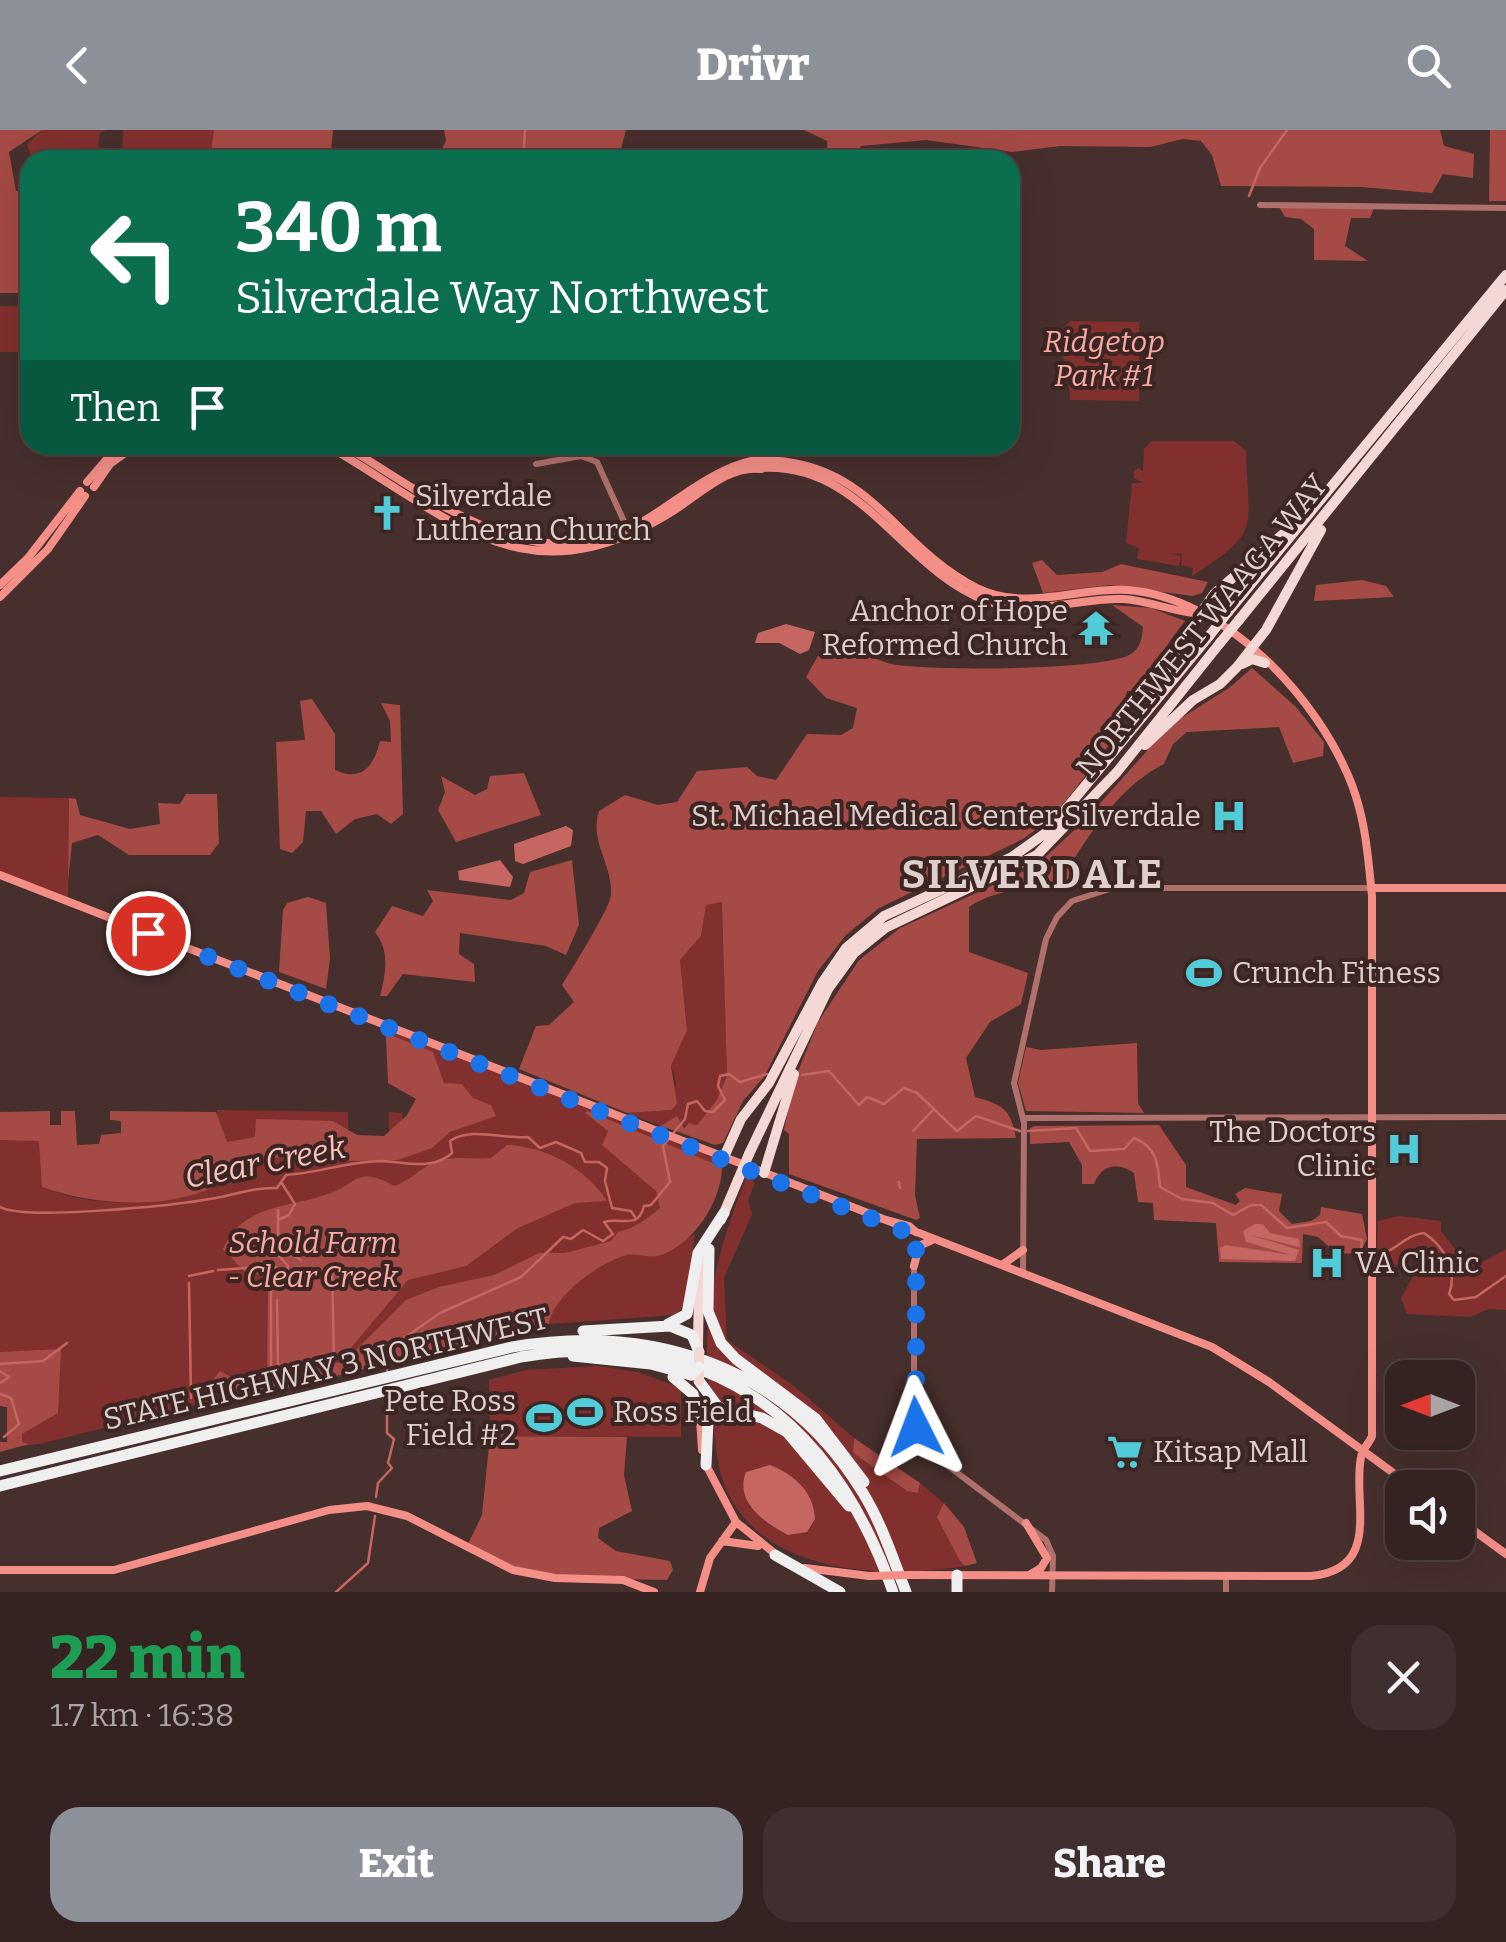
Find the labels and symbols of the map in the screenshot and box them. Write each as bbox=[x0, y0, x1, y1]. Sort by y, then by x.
park label: Ridgetop Park #1 bbox=[1043, 324, 1165, 394]
street label: NORTHWEST WAAGA WAY bbox=[1069, 467, 1336, 785]
place label: Silverdale Lutheran Church bbox=[415, 478, 651, 548]
church icon: Silverdale Lutheran Church bbox=[368, 494, 406, 532]
place label: Anchor of Hope Reformed Church bbox=[822, 593, 1068, 663]
temple icon: Anchor of Hope Reformed Church bbox=[1077, 609, 1115, 647]
hospital icon: St. Michael Medical Center Silverdale bbox=[1210, 797, 1248, 835]
place label: St. Michael Medical Center Silverdale bbox=[691, 798, 1201, 834]
district label: SILVERDALE bbox=[902, 851, 1165, 899]
pin bbox=[106, 891, 191, 976]
sports icon: Crunch Fitness bbox=[1185, 954, 1223, 992]
place label: Crunch Fitness bbox=[1232, 955, 1441, 991]
place label: The Doctors Clinic bbox=[1209, 1114, 1376, 1184]
water label: Clear Creek bbox=[182, 1128, 349, 1196]
hospital icon: The Doctors Clinic bbox=[1385, 1130, 1423, 1168]
park label: Schold Farm - Clear Creek bbox=[228, 1225, 399, 1295]
hospital icon: VA Clinic bbox=[1308, 1244, 1346, 1282]
place label: VA Clinic bbox=[1355, 1245, 1480, 1281]
street label: STATE HIGHWAY 3 NORTHWEST bbox=[100, 1300, 552, 1438]
north arrow bbox=[1385, 1360, 1475, 1450]
position arrow bbox=[864, 1375, 968, 1479]
place label: Pete Ross Field #2 bbox=[384, 1383, 516, 1453]
sports icon: Ross Field bbox=[566, 1393, 604, 1431]
place label: Ross Field bbox=[613, 1394, 752, 1430]
sports icon: Pete Ross Field #2 bbox=[525, 1399, 563, 1437]
supermarket icon: Kitsap Mall bbox=[1106, 1433, 1144, 1471]
place label: Kitsap Mall bbox=[1153, 1434, 1308, 1470]

